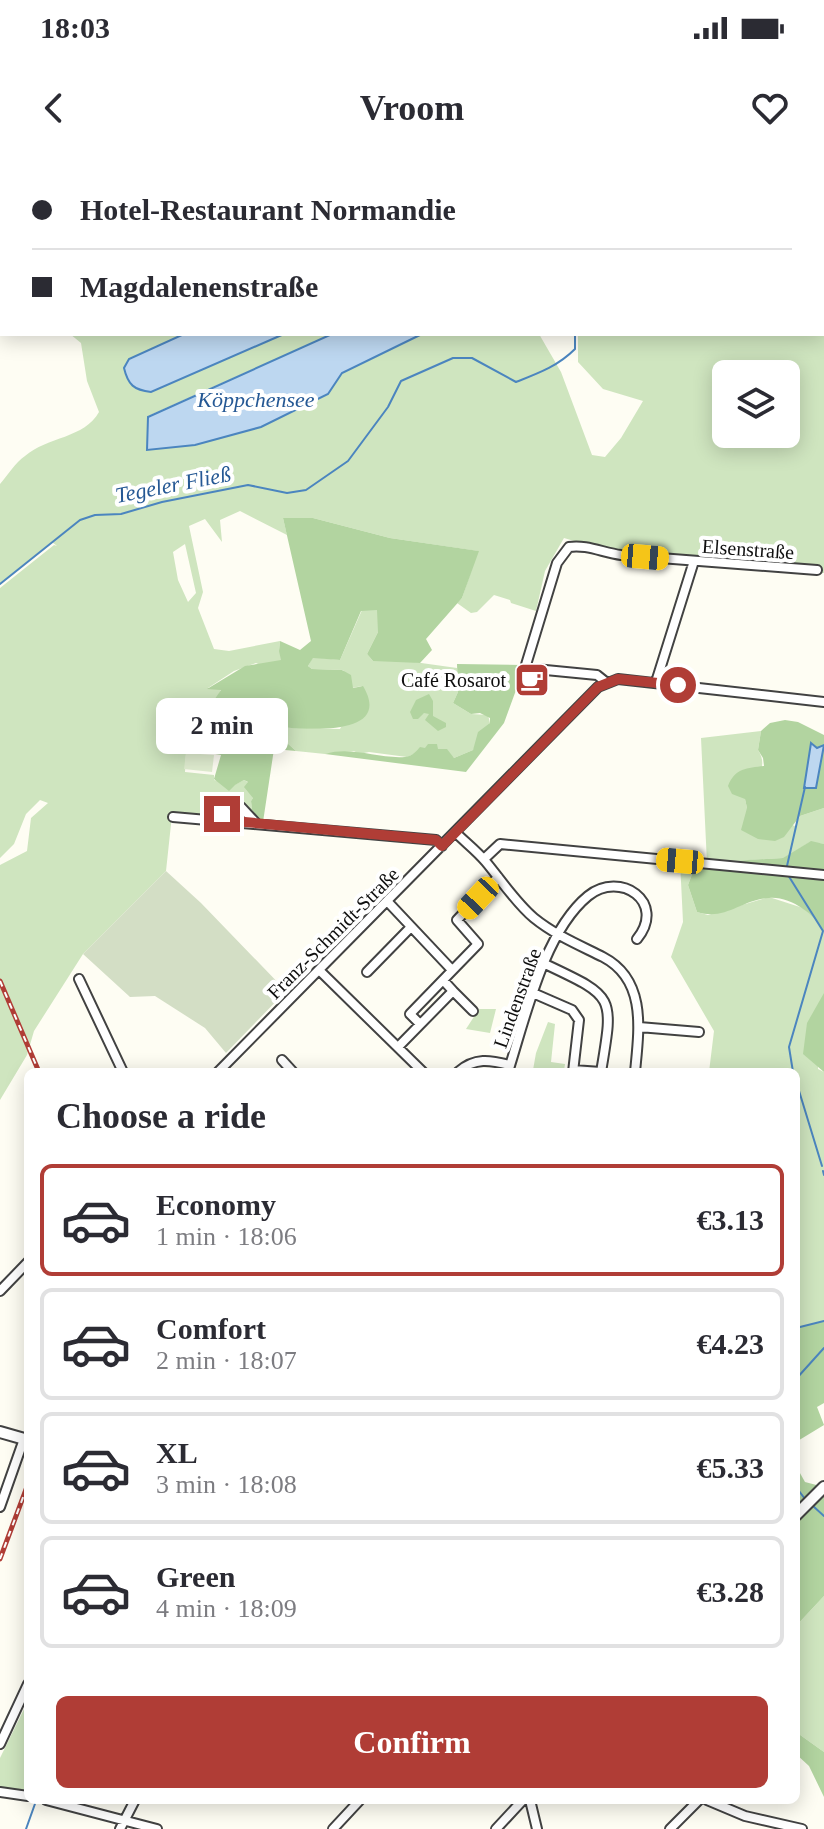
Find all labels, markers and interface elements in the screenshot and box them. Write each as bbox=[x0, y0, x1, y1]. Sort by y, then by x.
text: 18:03 bbox=[40, 11, 110, 44]
icon: back bbox=[32, 86, 76, 130]
icon: heart bbox=[748, 86, 792, 130]
text: Vroom bbox=[360, 88, 464, 128]
text: Hotel-Restaurant Normandie bbox=[80, 193, 456, 226]
text: Magdalenenstraße bbox=[80, 270, 318, 303]
map controls bbox=[712, 360, 800, 448]
button: layers bbox=[712, 360, 800, 448]
water label: Köppchensee bbox=[196, 387, 315, 412]
water label: Tegeler Fließ bbox=[113, 461, 233, 508]
street label: Elsenstraße bbox=[701, 535, 795, 563]
car bbox=[620, 543, 670, 571]
cafe icon: Café Rosarot bbox=[513, 661, 551, 699]
route start bbox=[660, 667, 696, 703]
place label: Café Rosarot bbox=[401, 669, 506, 691]
callout: 2 min bbox=[156, 698, 288, 754]
text: 2 min bbox=[191, 711, 253, 740]
route end bbox=[204, 796, 240, 832]
car bbox=[655, 847, 705, 875]
street label: Franz-Schmidt-Straße bbox=[263, 863, 403, 1003]
car bbox=[453, 872, 503, 924]
street label: Lindenstraße bbox=[489, 945, 545, 1051]
text: Choose a ride bbox=[56, 1096, 266, 1136]
icon: car bbox=[60, 1184, 132, 1256]
text: Economy bbox=[156, 1188, 276, 1221]
text: €3.13 bbox=[697, 1203, 764, 1236]
text: 1 min · 18:06 bbox=[156, 1222, 297, 1251]
icon: car bbox=[60, 1308, 132, 1380]
text: Comfort bbox=[156, 1312, 266, 1345]
text: €4.23 bbox=[697, 1327, 764, 1360]
text: 2 min · 18:07 bbox=[156, 1346, 297, 1375]
icon: car bbox=[60, 1432, 132, 1504]
text: XL bbox=[156, 1436, 198, 1469]
text: €5.33 bbox=[697, 1451, 764, 1484]
text: 3 min · 18:08 bbox=[156, 1470, 297, 1499]
icon: car bbox=[60, 1556, 132, 1628]
text: Green bbox=[156, 1560, 235, 1593]
text: €3.28 bbox=[697, 1575, 764, 1608]
text: 4 min · 18:09 bbox=[156, 1594, 297, 1623]
button: Confirm bbox=[56, 1696, 768, 1788]

